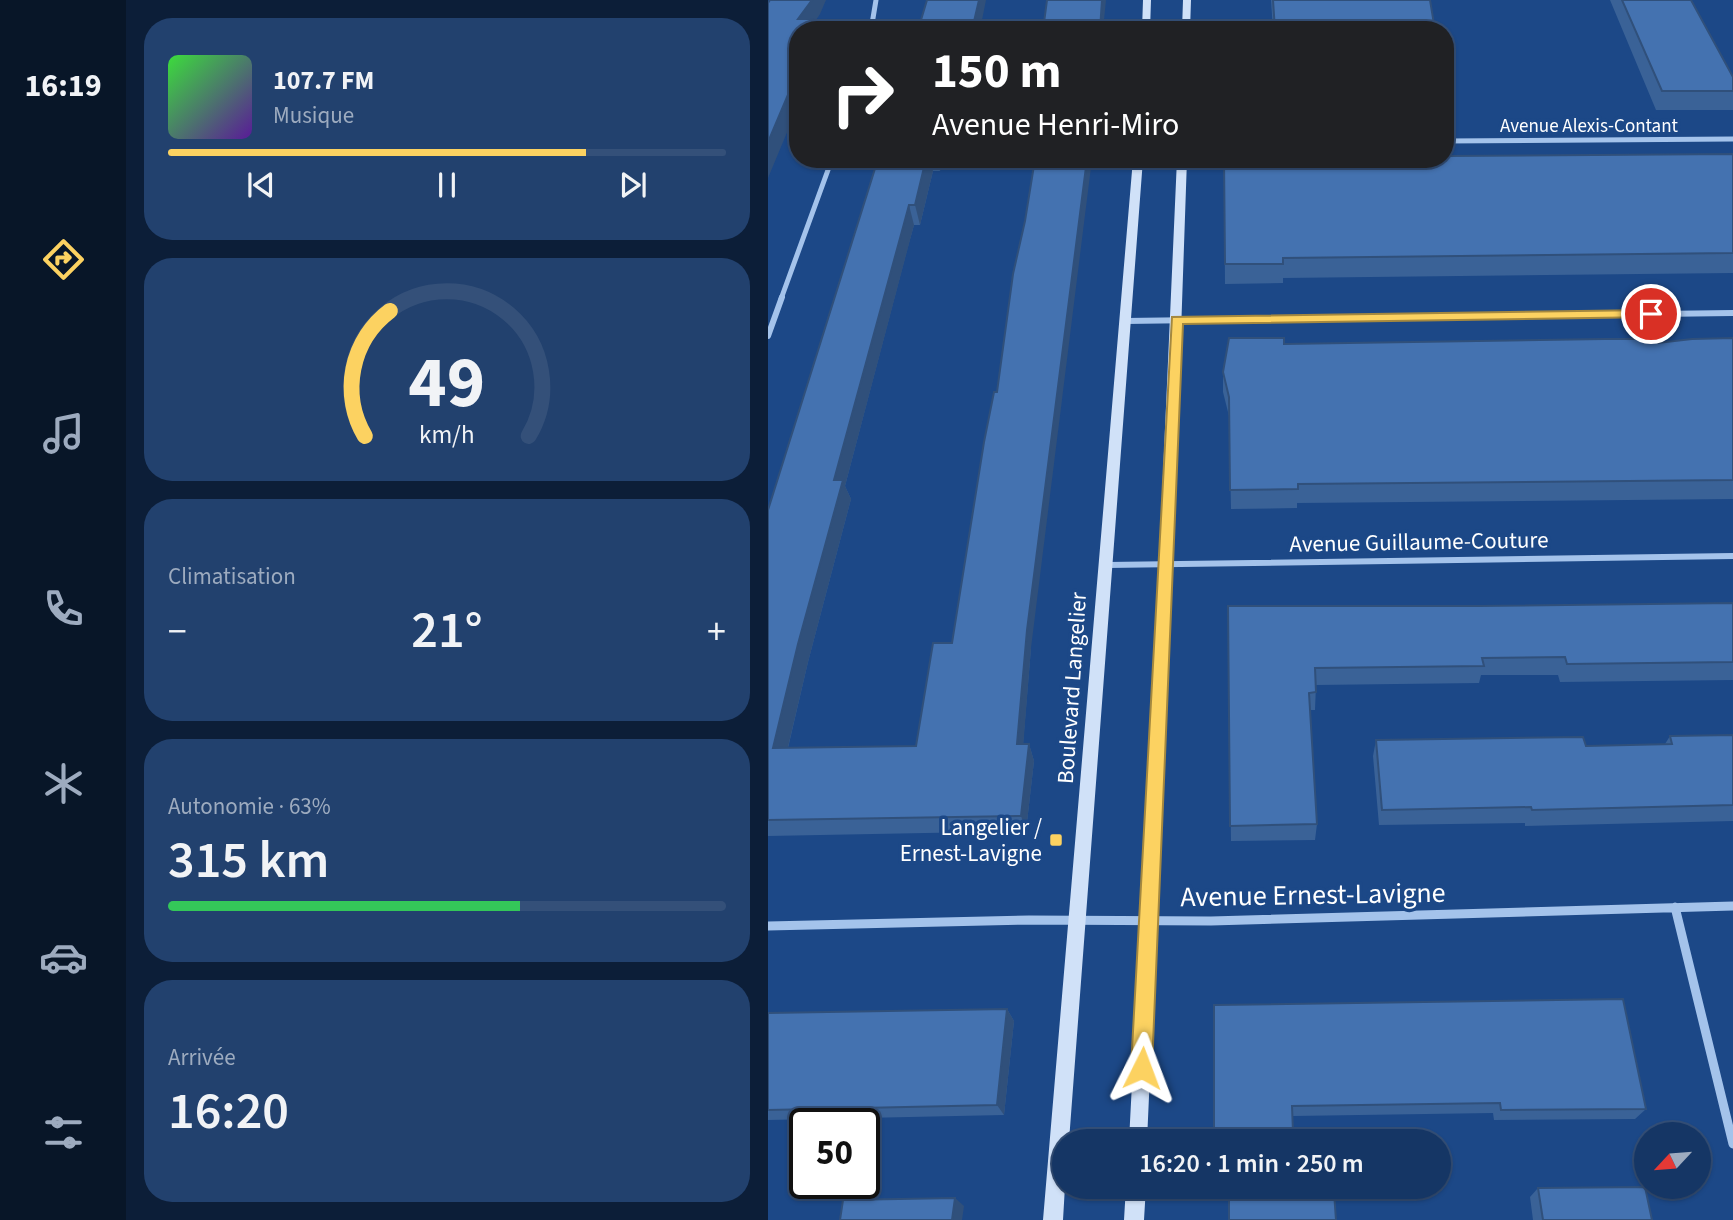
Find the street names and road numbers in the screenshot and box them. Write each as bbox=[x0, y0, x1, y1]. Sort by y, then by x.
street label: Avenue Alexis-Contant bbox=[1500, 113, 1679, 140]
street label: Avenue Guillaume-Couture bbox=[1289, 523, 1549, 561]
street label: Boulevard Langelier bbox=[1049, 590, 1095, 785]
street label: Avenue Ernest-Lavigne bbox=[1180, 873, 1446, 917]

